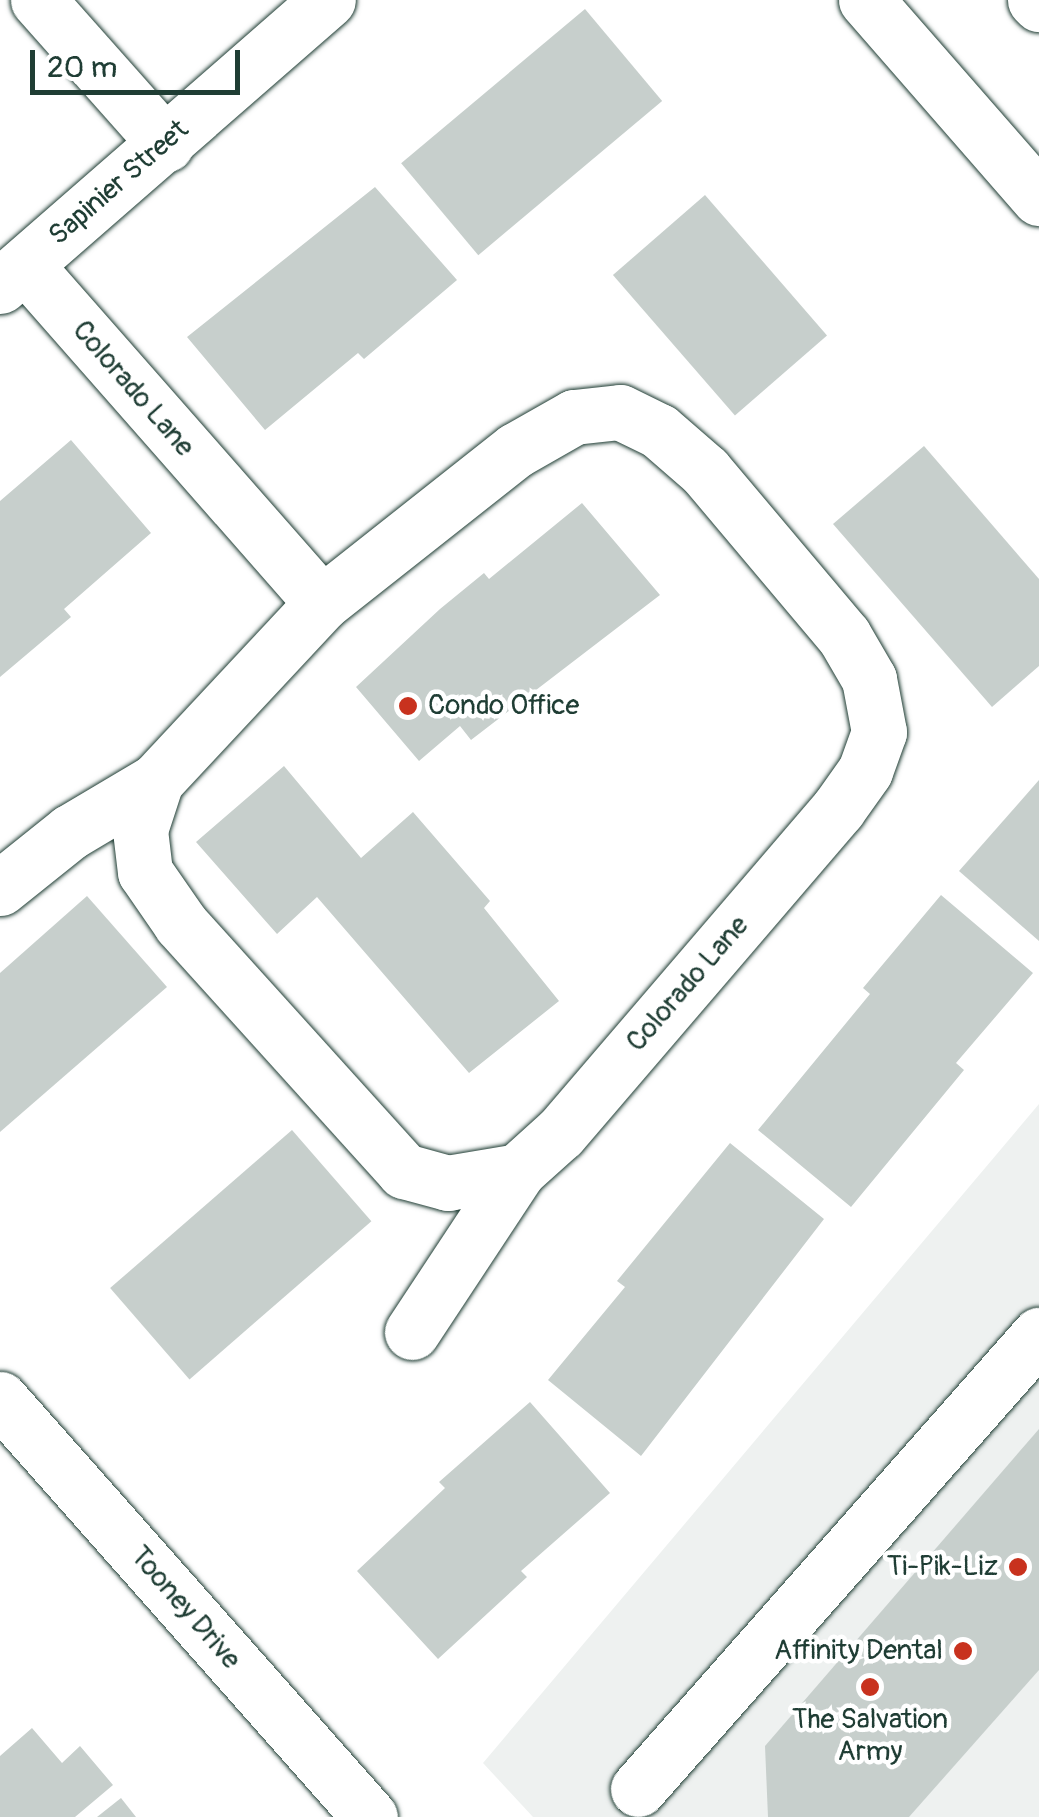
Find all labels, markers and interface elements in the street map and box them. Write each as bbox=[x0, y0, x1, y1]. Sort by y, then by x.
scale bar bbox=[35, 30, 245, 92]
text: 20 m bbox=[47, 49, 117, 86]
street label: Sapinier Street bbox=[42, 113, 196, 253]
street label: Colorado Lane bbox=[65, 314, 201, 464]
place label: Condo Office bbox=[428, 689, 579, 723]
marker: Condo Office bbox=[397, 695, 419, 717]
street label: Colorado Lane bbox=[620, 909, 756, 1059]
street label: Tooney Drive bbox=[123, 1540, 247, 1676]
place label: Ti-Pik-Liz bbox=[887, 1550, 998, 1584]
marker: Ti-Pik-Liz bbox=[1007, 1556, 1029, 1578]
place label: Affinity Dental bbox=[774, 1634, 943, 1668]
marker: Affinity Dental bbox=[952, 1640, 974, 1662]
marker: The Salvation Army bbox=[859, 1676, 881, 1698]
place label: The Salvation Army bbox=[792, 1703, 948, 1769]

